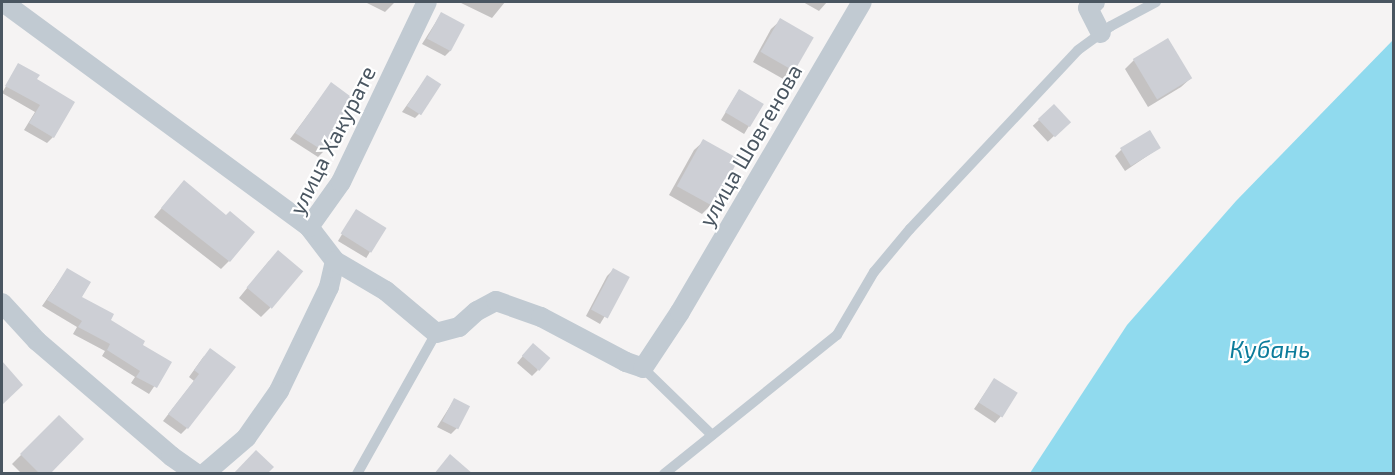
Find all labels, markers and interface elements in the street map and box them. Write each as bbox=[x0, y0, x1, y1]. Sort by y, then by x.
street label: улица Шовгенова bbox=[693, 59, 807, 231]
street label: улица Хакурате bbox=[283, 61, 381, 219]
water label: Кубань bbox=[1230, 335, 1310, 363]

